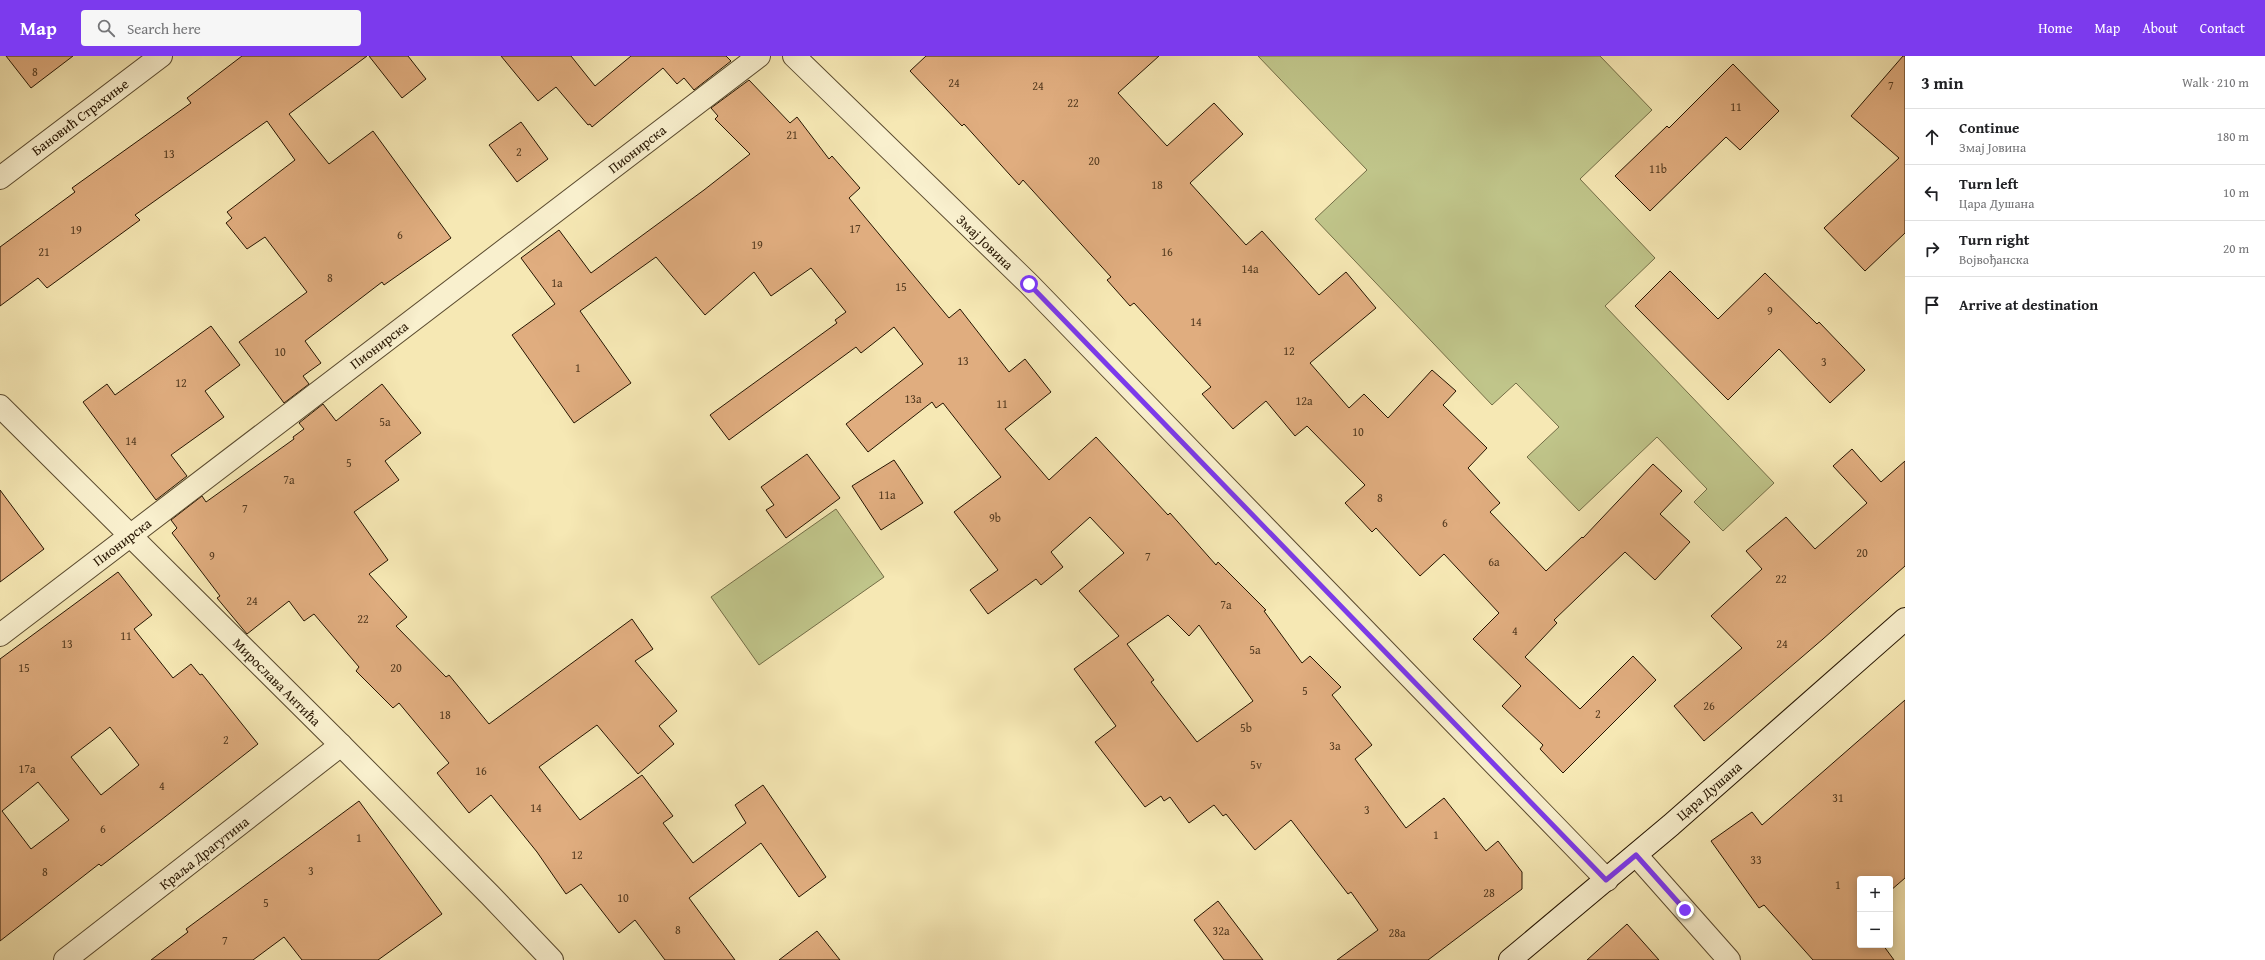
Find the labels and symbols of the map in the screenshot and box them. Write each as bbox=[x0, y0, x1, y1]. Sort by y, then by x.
house number: 8 bbox=[32, 63, 38, 80]
street label: Бановић Страхиње bbox=[27, 74, 133, 160]
house number: 24 bbox=[948, 74, 960, 91]
house number: 24 bbox=[1032, 77, 1044, 94]
house number: 7 bbox=[1888, 77, 1894, 94]
house number: 22 bbox=[1067, 94, 1079, 111]
house number: 11 bbox=[1730, 98, 1742, 115]
street label: Пионирска bbox=[604, 120, 670, 178]
house number: 21 bbox=[786, 126, 798, 143]
house number: 2 bbox=[516, 143, 522, 160]
house number: 13 bbox=[163, 145, 175, 162]
house number: 20 bbox=[1088, 152, 1100, 169]
house number: 11b bbox=[1649, 160, 1667, 177]
house number: 18 bbox=[1151, 176, 1163, 193]
street label: Змај Јовина bbox=[952, 210, 1018, 275]
house number: 17 bbox=[849, 220, 861, 237]
house number: 19 bbox=[70, 221, 82, 238]
house number: 6 bbox=[397, 226, 403, 243]
house number: 19 bbox=[751, 236, 763, 253]
house number: 21 bbox=[38, 243, 50, 260]
house number: 16 bbox=[1161, 243, 1173, 260]
house number: 14a bbox=[1241, 260, 1259, 277]
house number: 8 bbox=[327, 269, 333, 286]
house number: 1a bbox=[551, 274, 563, 291]
route start bbox=[1020, 275, 1038, 293]
house number: 15 bbox=[895, 278, 907, 295]
house number: 9 bbox=[1767, 302, 1773, 319]
house number: 14 bbox=[1190, 313, 1202, 330]
street label: Пионирска bbox=[346, 316, 413, 374]
house number: 12 bbox=[1283, 342, 1295, 359]
house number: 10 bbox=[274, 343, 286, 360]
house number: 13 bbox=[957, 352, 969, 369]
house number: 3 bbox=[1821, 353, 1827, 370]
house number: 1 bbox=[575, 359, 581, 376]
house number: 12 bbox=[175, 374, 187, 391]
house number: 13a bbox=[904, 390, 922, 407]
house number: 12a bbox=[1295, 392, 1313, 409]
house number: 11 bbox=[996, 395, 1008, 412]
house number: 5a bbox=[379, 413, 391, 430]
house number: 10 bbox=[1352, 423, 1364, 440]
house number: 14 bbox=[125, 432, 137, 449]
house number: 5 bbox=[346, 454, 352, 471]
house number: 7a bbox=[283, 471, 295, 488]
house number: 11a bbox=[878, 486, 896, 503]
house number: 8 bbox=[1377, 489, 1383, 506]
house number: 7 bbox=[242, 500, 248, 517]
house number: 9b bbox=[989, 509, 1001, 526]
street label: Пионирска bbox=[89, 513, 156, 571]
house number: 6 bbox=[1442, 514, 1448, 531]
house number: 20 bbox=[1856, 544, 1868, 561]
house number: 9 bbox=[209, 547, 215, 564]
house number: 7 bbox=[1145, 548, 1151, 565]
house number: 6a bbox=[1488, 553, 1500, 570]
house number: 22 bbox=[1775, 570, 1787, 587]
house number: 24 bbox=[246, 592, 258, 609]
house number: 7a bbox=[1220, 596, 1232, 613]
house number: 22 bbox=[357, 610, 369, 627]
house number: 4 bbox=[1512, 622, 1518, 639]
house number: 11 bbox=[120, 627, 132, 644]
street label: Мирослава Антића bbox=[228, 633, 326, 731]
house number: 13 bbox=[61, 635, 73, 652]
house number: 24 bbox=[1776, 635, 1788, 652]
house number: 5a bbox=[1249, 641, 1261, 658]
house number: 15 bbox=[18, 659, 30, 676]
house number: 20 bbox=[390, 659, 402, 676]
house number: 5 bbox=[1302, 682, 1308, 699]
house number: 26 bbox=[1703, 697, 1715, 714]
house number: 2 bbox=[1595, 705, 1601, 722]
house number: 18 bbox=[439, 706, 451, 723]
house number: 5b bbox=[1240, 719, 1252, 736]
house number: 2 bbox=[223, 731, 229, 748]
house number: 3a bbox=[1329, 737, 1341, 754]
house number: 5v bbox=[1250, 756, 1262, 773]
street label: Цара Душана bbox=[1672, 757, 1746, 825]
house number: 17a bbox=[18, 760, 36, 777]
house number: 16 bbox=[475, 762, 487, 779]
house number: 4 bbox=[159, 777, 165, 794]
house number: 31 bbox=[1832, 789, 1844, 806]
house number: 14 bbox=[530, 799, 542, 816]
house number: 3 bbox=[1364, 801, 1370, 818]
street label: Краља Драгутина bbox=[155, 811, 253, 894]
house number: 6 bbox=[100, 820, 106, 837]
house number: 1 bbox=[1433, 826, 1439, 843]
house number: 1 bbox=[356, 829, 362, 846]
house number: 12 bbox=[571, 846, 583, 863]
house number: 33 bbox=[1750, 851, 1762, 868]
house number: 3 bbox=[308, 862, 314, 879]
house number: 8 bbox=[42, 863, 48, 880]
house number: 1 bbox=[1835, 876, 1841, 893]
house number: 28 bbox=[1483, 884, 1495, 901]
house number: 10 bbox=[617, 889, 629, 906]
house number: 5 bbox=[263, 894, 269, 911]
route end bbox=[1676, 901, 1694, 919]
house number: 8 bbox=[675, 921, 681, 938]
house number: 32a bbox=[1212, 922, 1230, 939]
house number: 28a bbox=[1388, 924, 1406, 941]
house number: 7 bbox=[222, 932, 228, 949]

